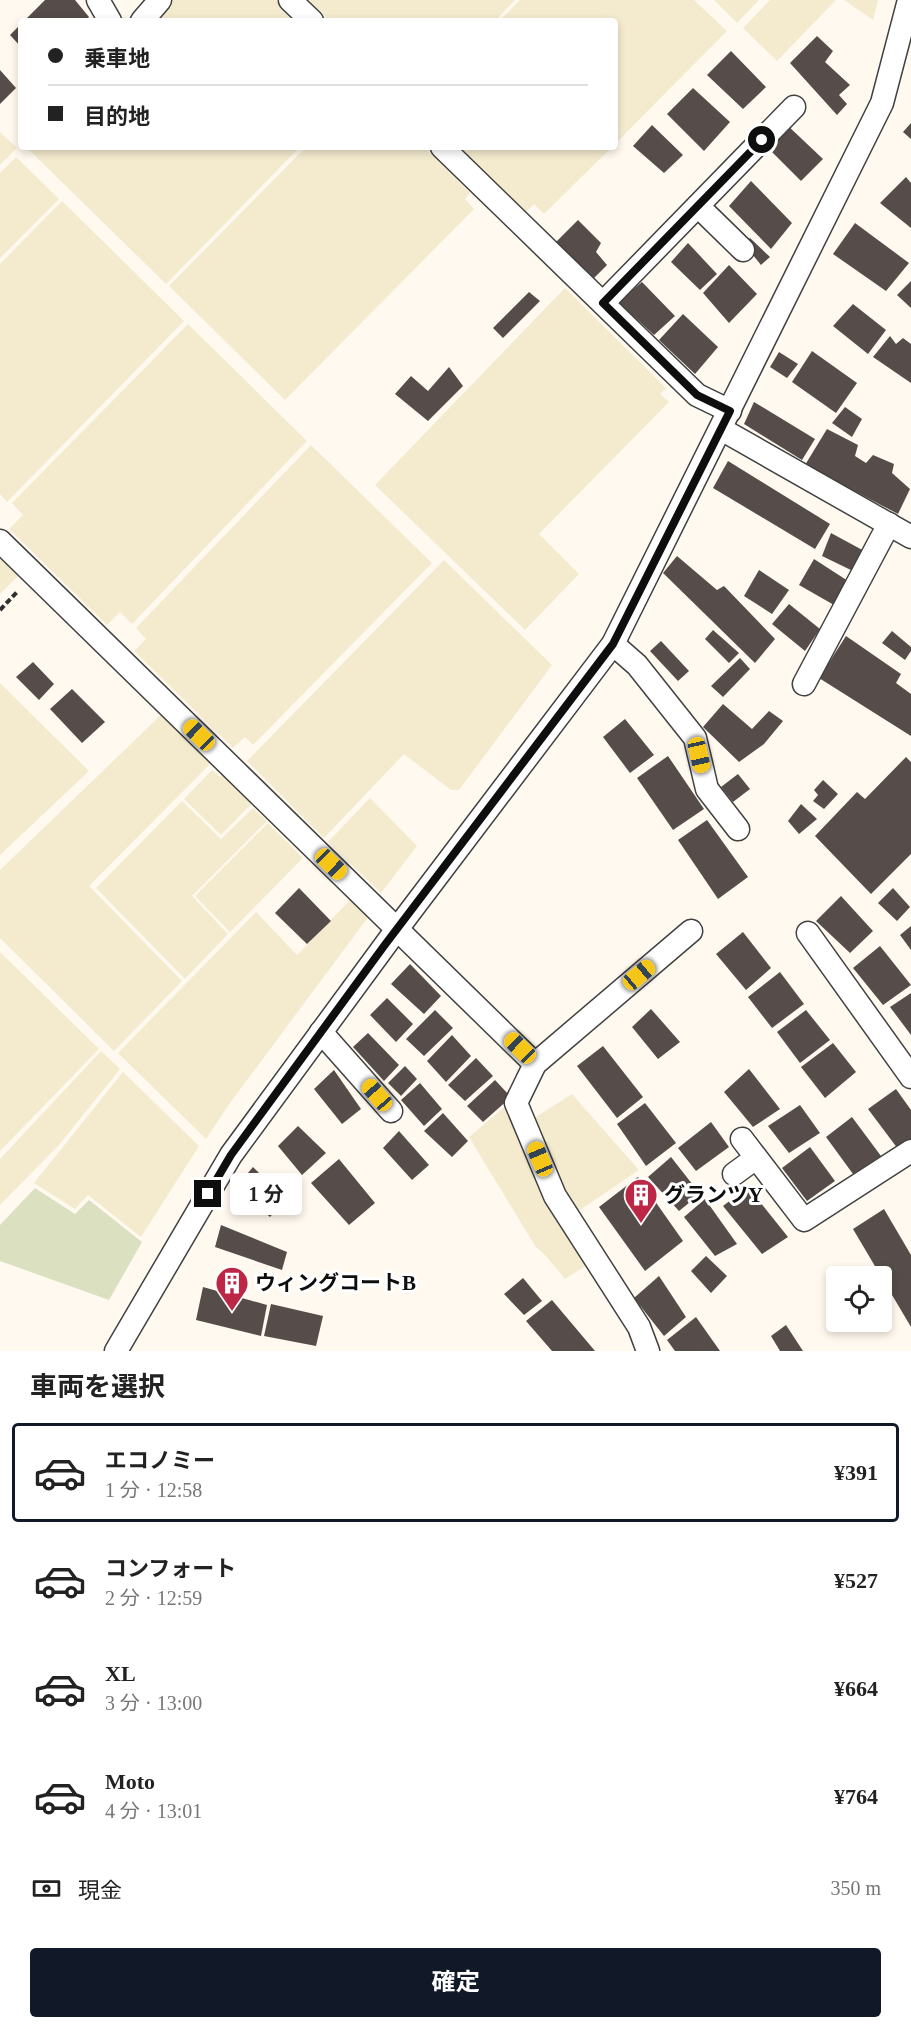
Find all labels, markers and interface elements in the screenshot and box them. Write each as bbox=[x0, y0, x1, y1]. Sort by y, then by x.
text: 乗車地 bbox=[84, 46, 150, 71]
text: 目的地 bbox=[84, 104, 150, 129]
route start bbox=[748, 126, 775, 153]
car bbox=[180, 716, 218, 754]
car bbox=[686, 735, 712, 775]
car bbox=[312, 845, 350, 883]
car bbox=[619, 957, 659, 993]
car bbox=[501, 1029, 539, 1067]
car bbox=[358, 1076, 396, 1114]
car bbox=[525, 1139, 555, 1179]
callout: 1 分 bbox=[229, 1173, 301, 1215]
building icon: グランツY bbox=[623, 1177, 659, 1224]
route end bbox=[194, 1180, 221, 1207]
text: 1 分 bbox=[249, 1183, 284, 1205]
place label: グランツY bbox=[664, 1183, 763, 1207]
building icon: ウィングコートB bbox=[214, 1265, 250, 1312]
map controls bbox=[826, 1266, 892, 1332]
button: locate bbox=[826, 1266, 892, 1332]
place label: ウィングコートB bbox=[255, 1271, 416, 1295]
text: 車両を選択 bbox=[30, 1372, 165, 1402]
icon: car bbox=[33, 1446, 87, 1500]
text: エコノミー bbox=[105, 1448, 215, 1473]
text: ¥391 bbox=[834, 1460, 878, 1485]
text: 1 分 · 12:58 bbox=[105, 1479, 202, 1501]
icon: car bbox=[33, 1554, 87, 1608]
text: コンフォート bbox=[105, 1556, 236, 1581]
text: ¥527 bbox=[834, 1568, 878, 1593]
text: 2 分 · 12:59 bbox=[105, 1587, 202, 1609]
text: XL bbox=[105, 1661, 136, 1686]
icon: car bbox=[33, 1662, 87, 1716]
text: ¥664 bbox=[834, 1676, 878, 1701]
text: 3 分 · 13:00 bbox=[105, 1692, 202, 1714]
text: Moto bbox=[105, 1769, 155, 1794]
icon: car bbox=[33, 1770, 87, 1824]
text: ¥764 bbox=[834, 1784, 878, 1809]
text: 4 分 · 13:01 bbox=[105, 1800, 202, 1822]
icon: cash bbox=[30, 1872, 63, 1905]
text: 350 m bbox=[830, 1877, 881, 1899]
text: 現金 bbox=[78, 1878, 122, 1903]
button: 確定 bbox=[30, 1948, 881, 2017]

